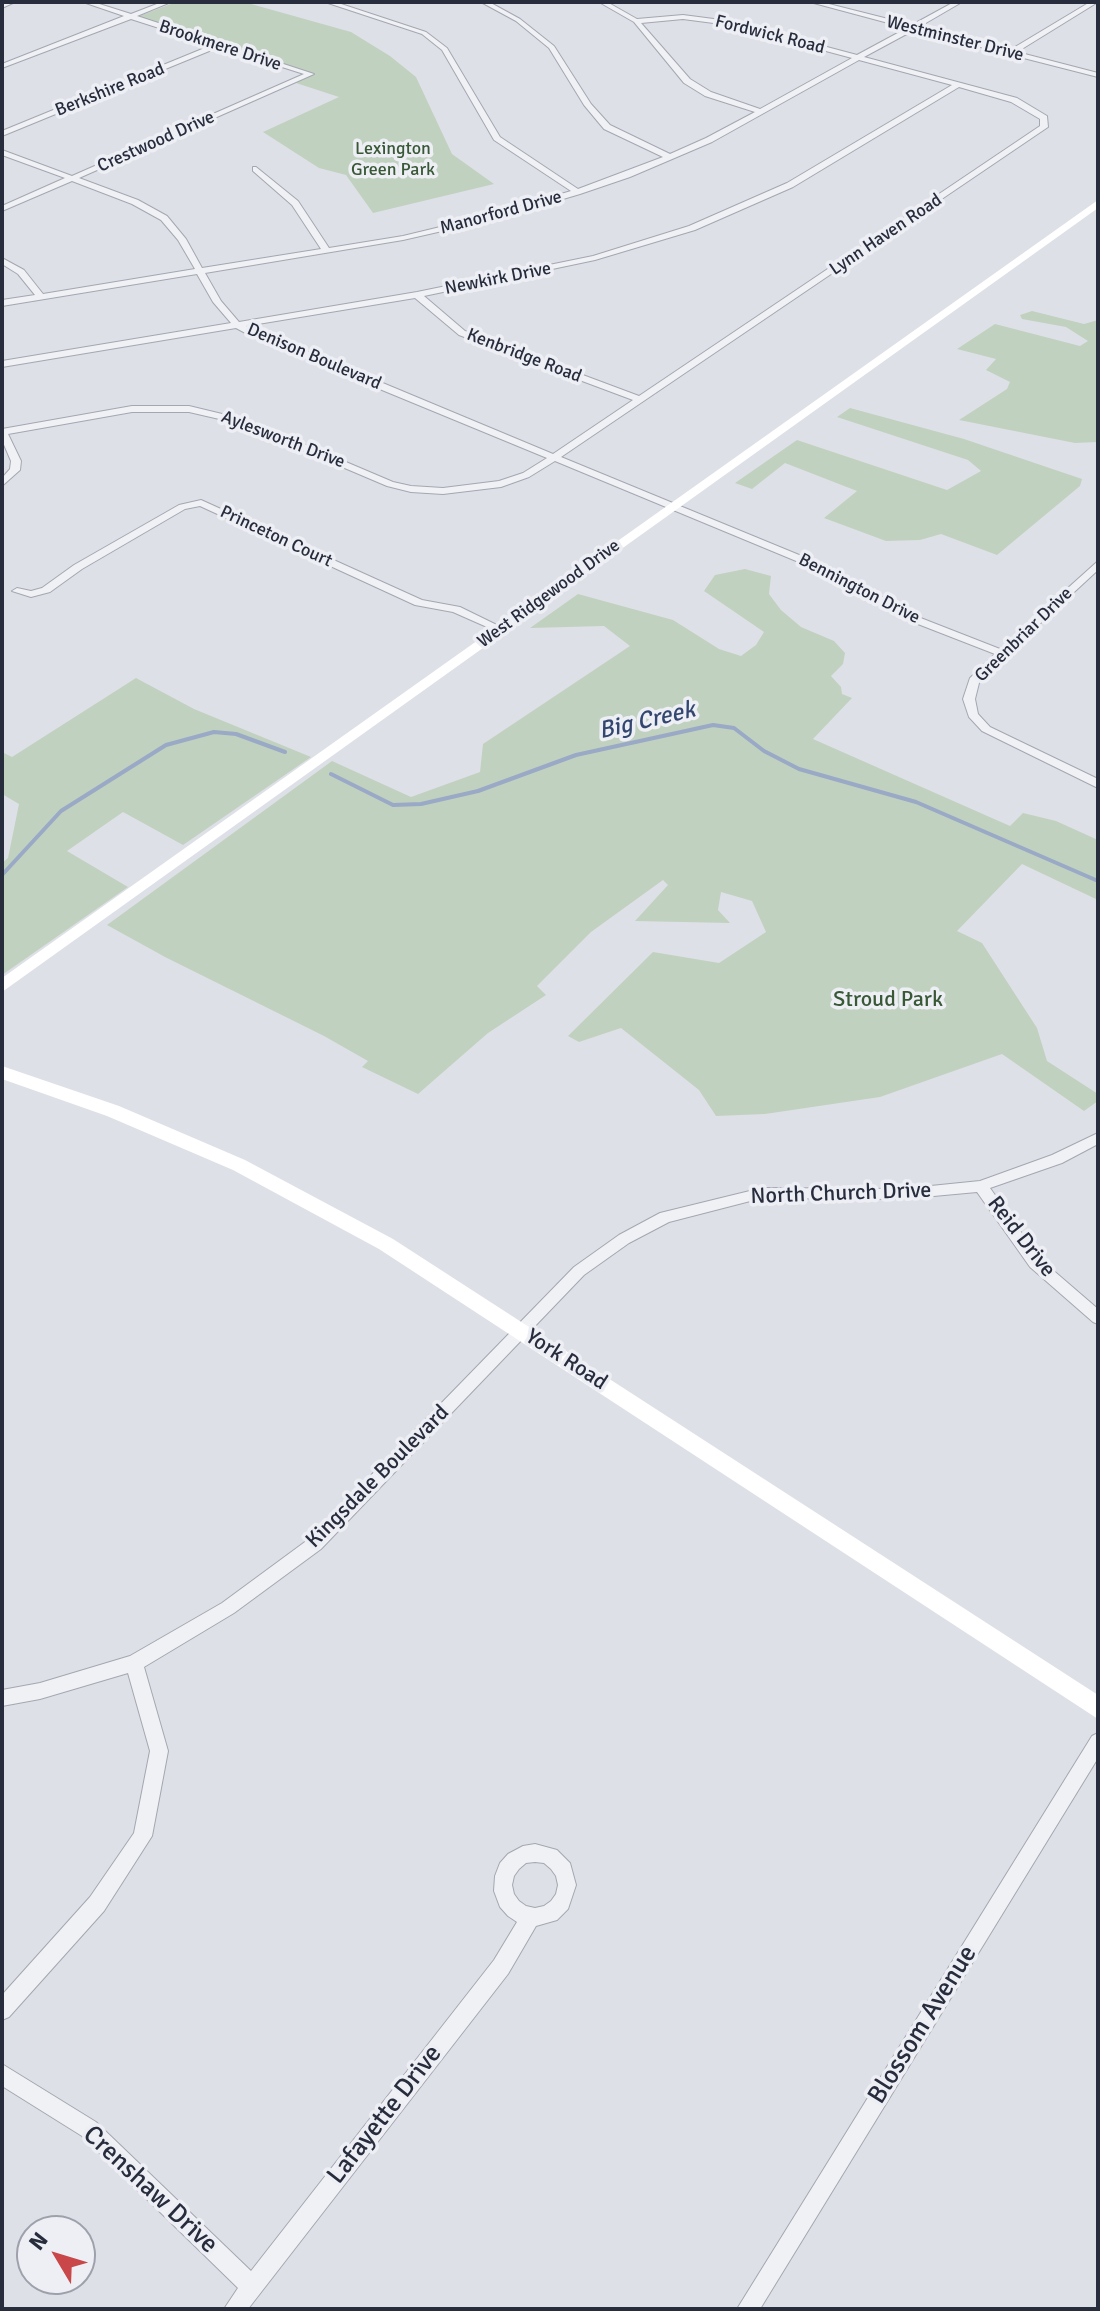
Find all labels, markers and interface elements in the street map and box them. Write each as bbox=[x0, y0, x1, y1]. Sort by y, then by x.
street label: Fordwick Road bbox=[713, 11, 827, 59]
street label: Westminster Drive bbox=[884, 12, 1026, 66]
street label: Brookmere Drive bbox=[156, 16, 284, 76]
street label: Berkshire Road bbox=[52, 58, 168, 122]
street label: Crestwood Drive bbox=[94, 107, 218, 177]
park label: Lexington Green Park bbox=[351, 138, 435, 180]
street label: Manorford Drive bbox=[438, 186, 564, 240]
street label: Lynn Haven Road bbox=[826, 189, 946, 281]
street label: Newkirk Drive bbox=[443, 258, 553, 300]
street label: Denison Boulevard bbox=[244, 319, 384, 395]
street label: Kenbridge Road bbox=[464, 324, 584, 388]
street label: Aylesworth Drive bbox=[218, 407, 348, 473]
street label: Princeton Court bbox=[216, 502, 336, 572]
street label: West Ridgewood Drive bbox=[474, 535, 624, 653]
street label: Bennington Drive bbox=[795, 549, 923, 629]
street label: Greenbriar Drive bbox=[971, 583, 1077, 687]
water label: Big Creek bbox=[596, 696, 698, 746]
park label: Stroud Park bbox=[833, 987, 943, 1013]
street label: North Church Drive bbox=[750, 1178, 932, 1210]
street label: Reid Drive bbox=[981, 1191, 1061, 1283]
street label: York Road bbox=[520, 1324, 612, 1396]
street label: Kingsdale Boulevard bbox=[301, 1400, 455, 1554]
street label: Blossom Avenue bbox=[862, 1940, 984, 2110]
street label: Lafayette Drive bbox=[321, 2039, 449, 2191]
street label: Crenshaw Drive bbox=[76, 2120, 224, 2260]
north arrow bbox=[16, 2215, 96, 2295]
text: N bbox=[23, 2227, 54, 2255]

